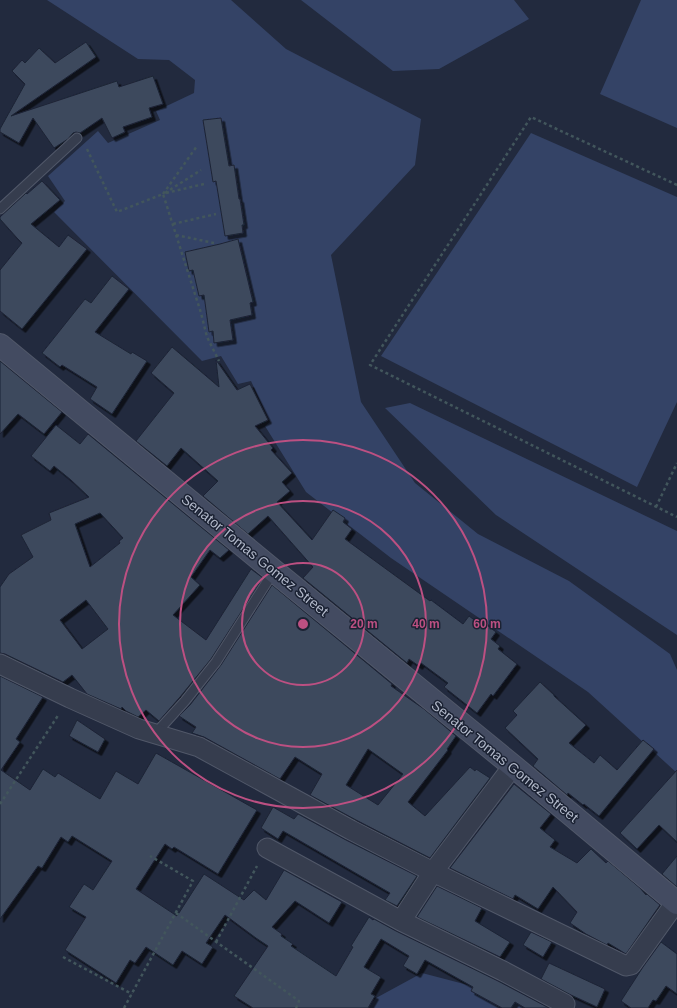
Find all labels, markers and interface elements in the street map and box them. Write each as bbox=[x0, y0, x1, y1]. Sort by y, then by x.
street label: Senator Tomas Gomez Street bbox=[178, 491, 332, 619]
centre of rings bbox=[296, 617, 310, 631]
text: 20 m bbox=[350, 617, 378, 631]
text: 40 m bbox=[412, 617, 440, 631]
text: 60 m bbox=[473, 617, 501, 631]
street label: Senator Tomas Gomez Street bbox=[428, 697, 582, 825]

